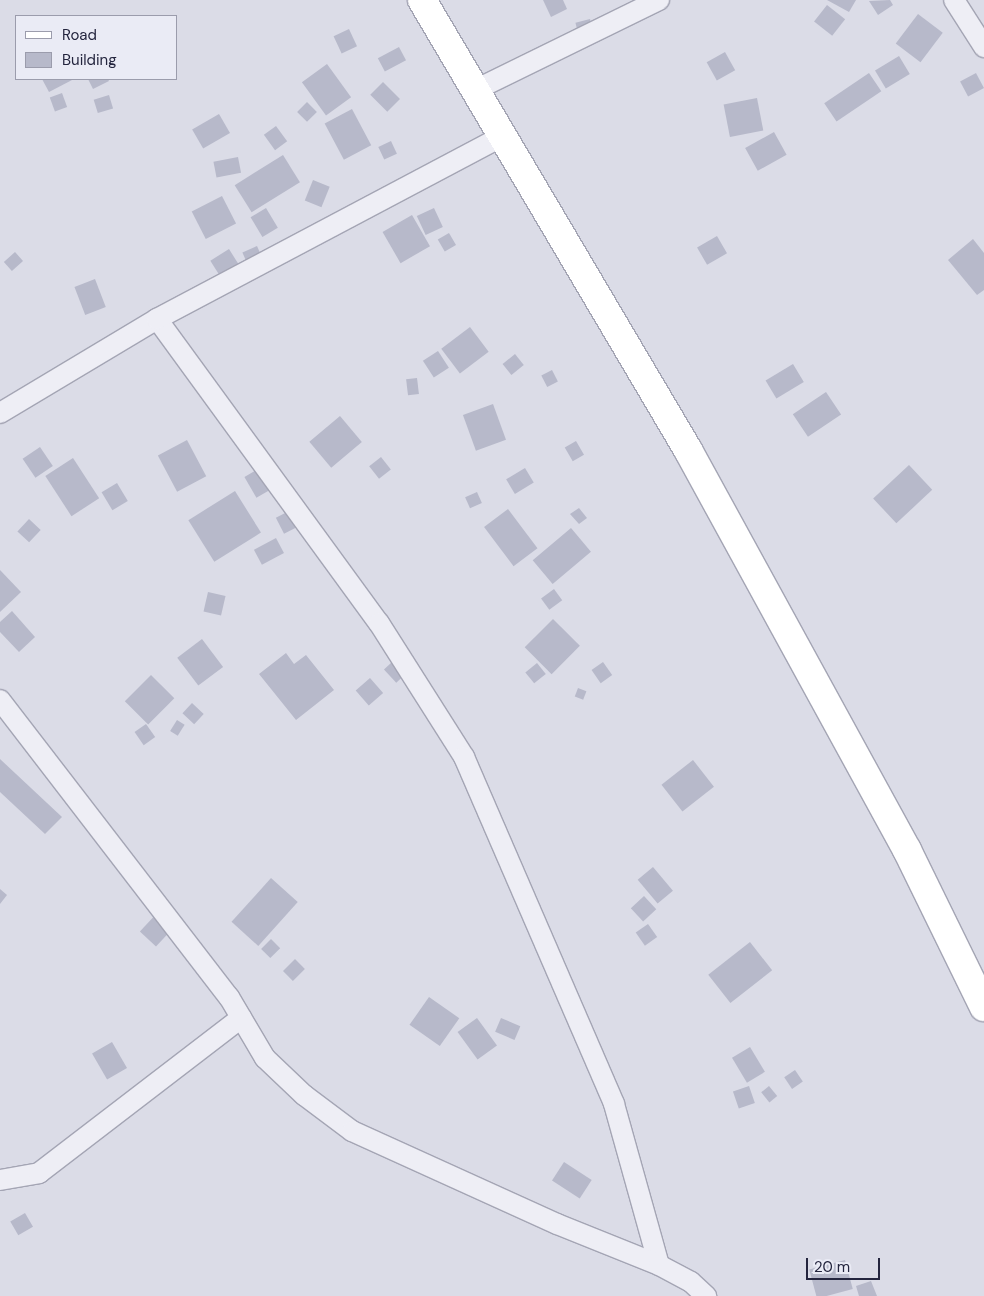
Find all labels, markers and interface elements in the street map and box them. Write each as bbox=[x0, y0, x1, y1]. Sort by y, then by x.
legend bbox=[15, 15, 178, 80]
text: Road bbox=[62, 25, 97, 45]
text: Building bbox=[62, 50, 117, 70]
scale bar bbox=[809, 1248, 883, 1280]
text: 20 m bbox=[814, 1257, 850, 1277]

